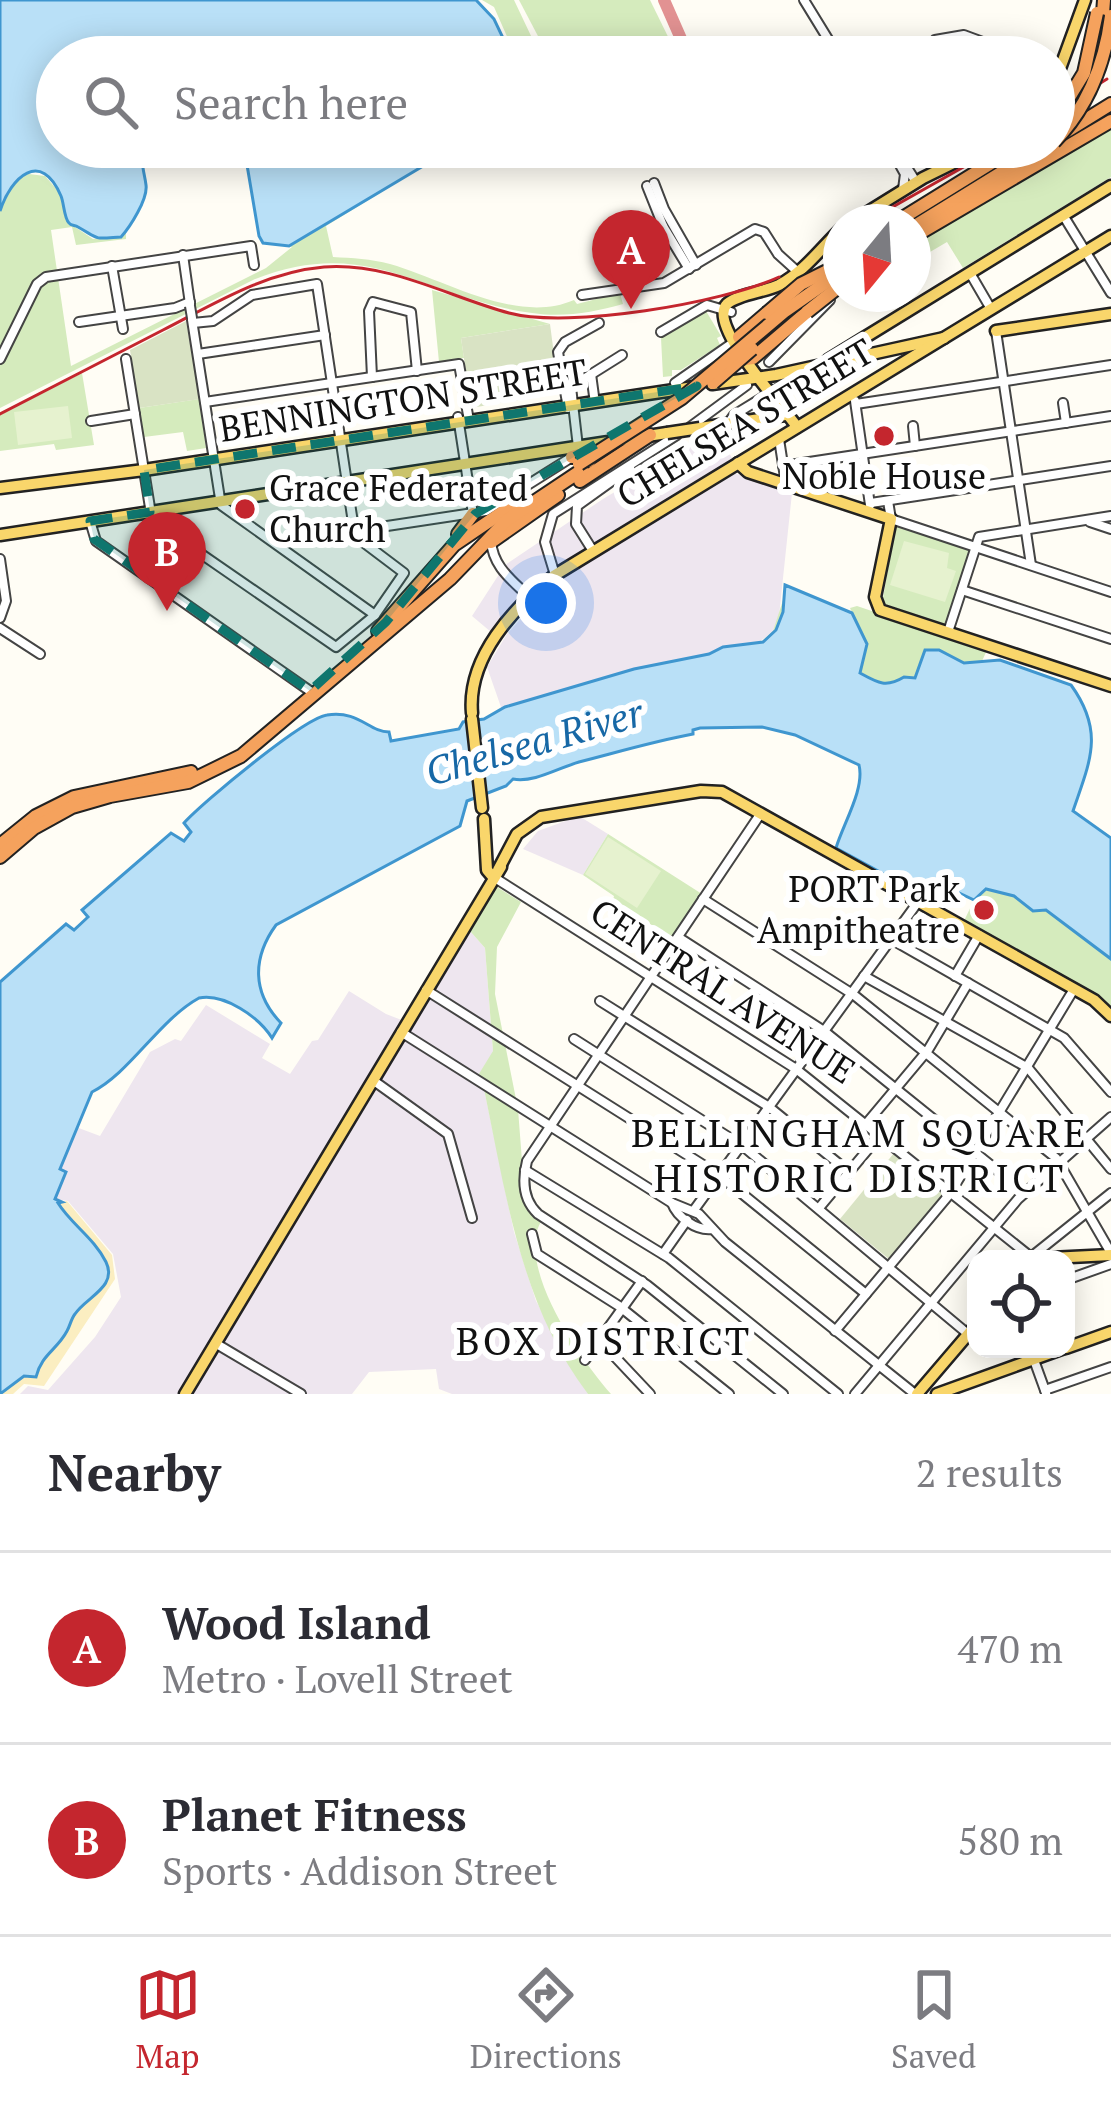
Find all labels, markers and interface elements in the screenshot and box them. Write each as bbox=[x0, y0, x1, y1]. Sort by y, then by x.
search box bbox=[36, 36, 1075, 168]
icon: search bbox=[78, 69, 144, 135]
text: Search here bbox=[174, 72, 408, 132]
north arrow bbox=[823, 204, 931, 312]
pin: A bbox=[592, 210, 670, 309]
street label: CHELSEA STREET bbox=[608, 327, 882, 518]
street label: BENNINGTON STREET bbox=[216, 347, 590, 452]
marker: Noble House bbox=[871, 423, 897, 449]
place label: Noble House bbox=[782, 452, 986, 499]
place label: Grace Federated Church bbox=[269, 464, 528, 552]
marker: Grace Federated Church bbox=[232, 496, 258, 522]
pin: B bbox=[128, 512, 206, 611]
your location bbox=[516, 573, 576, 633]
water label: Chelsea River bbox=[419, 685, 650, 797]
place label: PORT Park Ampitheatre bbox=[757, 865, 960, 953]
street label: CENTRAL AVENUE bbox=[582, 888, 864, 1094]
marker: PORT Park Ampitheatre bbox=[971, 897, 997, 923]
district label: BELLINGHAM SQUARE HISTORIC DISTRICT bbox=[631, 1106, 1089, 1203]
map controls bbox=[967, 1250, 1075, 1358]
button: locate bbox=[967, 1250, 1075, 1358]
district label: BOX DISTRICT bbox=[456, 1314, 752, 1366]
text: Nearby bbox=[48, 1438, 221, 1506]
text: 2 results bbox=[916, 1446, 1063, 1498]
text: Wood Island bbox=[162, 1592, 431, 1652]
text: A bbox=[73, 1622, 101, 1674]
text: 470 m bbox=[958, 1622, 1063, 1674]
text: Metro · Lovell Street bbox=[162, 1652, 513, 1704]
text: Planet Fitness bbox=[162, 1784, 467, 1844]
text: B bbox=[74, 1814, 100, 1866]
text: 580 m bbox=[958, 1814, 1063, 1866]
text: Sports · Addison Street bbox=[162, 1844, 557, 1896]
tab: Map bbox=[135, 1962, 201, 2077]
tab: Directions bbox=[470, 1962, 622, 2077]
tab: Saved bbox=[891, 1962, 976, 2077]

